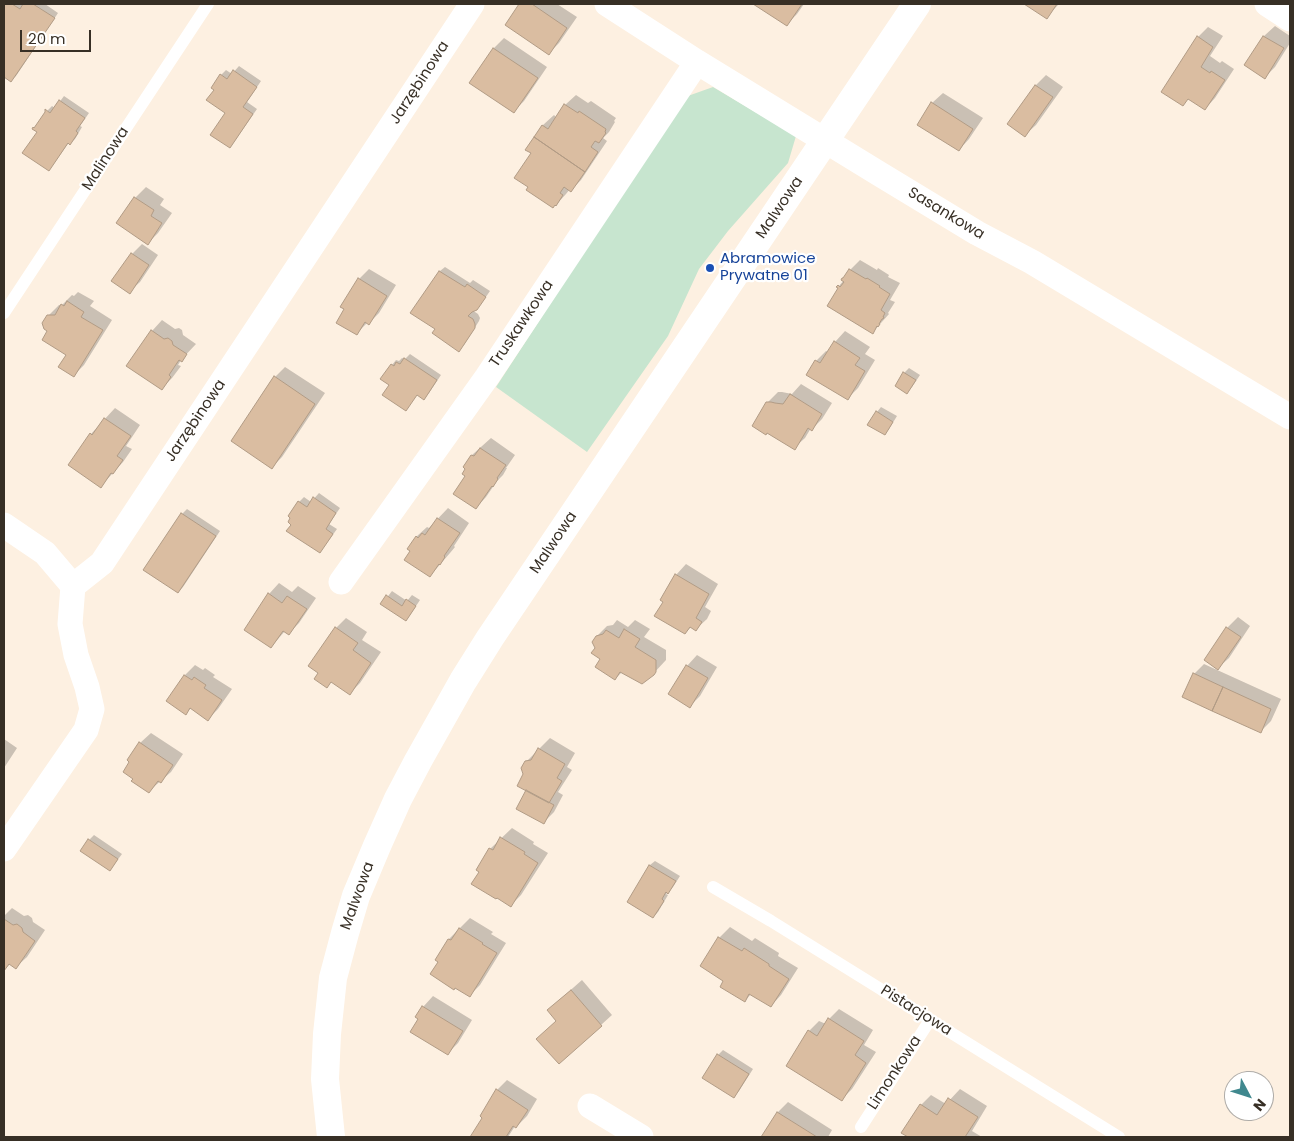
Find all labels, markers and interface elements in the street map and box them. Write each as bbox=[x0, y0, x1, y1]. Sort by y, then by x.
scale bar bbox=[22, 20, 94, 52]
text: 20 m bbox=[28, 28, 66, 49]
street label: Jarzębinowa bbox=[387, 38, 453, 128]
street label: Malinowa bbox=[79, 124, 133, 194]
street label: Malwowa bbox=[753, 174, 807, 242]
street label: Sasankowa bbox=[904, 184, 988, 244]
place label: Abramowice Prywatne 01 bbox=[720, 250, 815, 285]
marker: Abramowice Prywatne 01 bbox=[704, 262, 716, 274]
street label: Truskawkowa bbox=[486, 277, 558, 371]
street label: Jarzębinowa bbox=[162, 376, 230, 466]
street label: Malwowa bbox=[527, 509, 581, 577]
street label: Malwowa bbox=[337, 860, 379, 932]
street label: Pistacjowa bbox=[877, 982, 955, 1040]
street label: Limonkowa bbox=[864, 1033, 926, 1113]
north arrow bbox=[1224, 1071, 1274, 1121]
text: N bbox=[1249, 1095, 1271, 1115]

